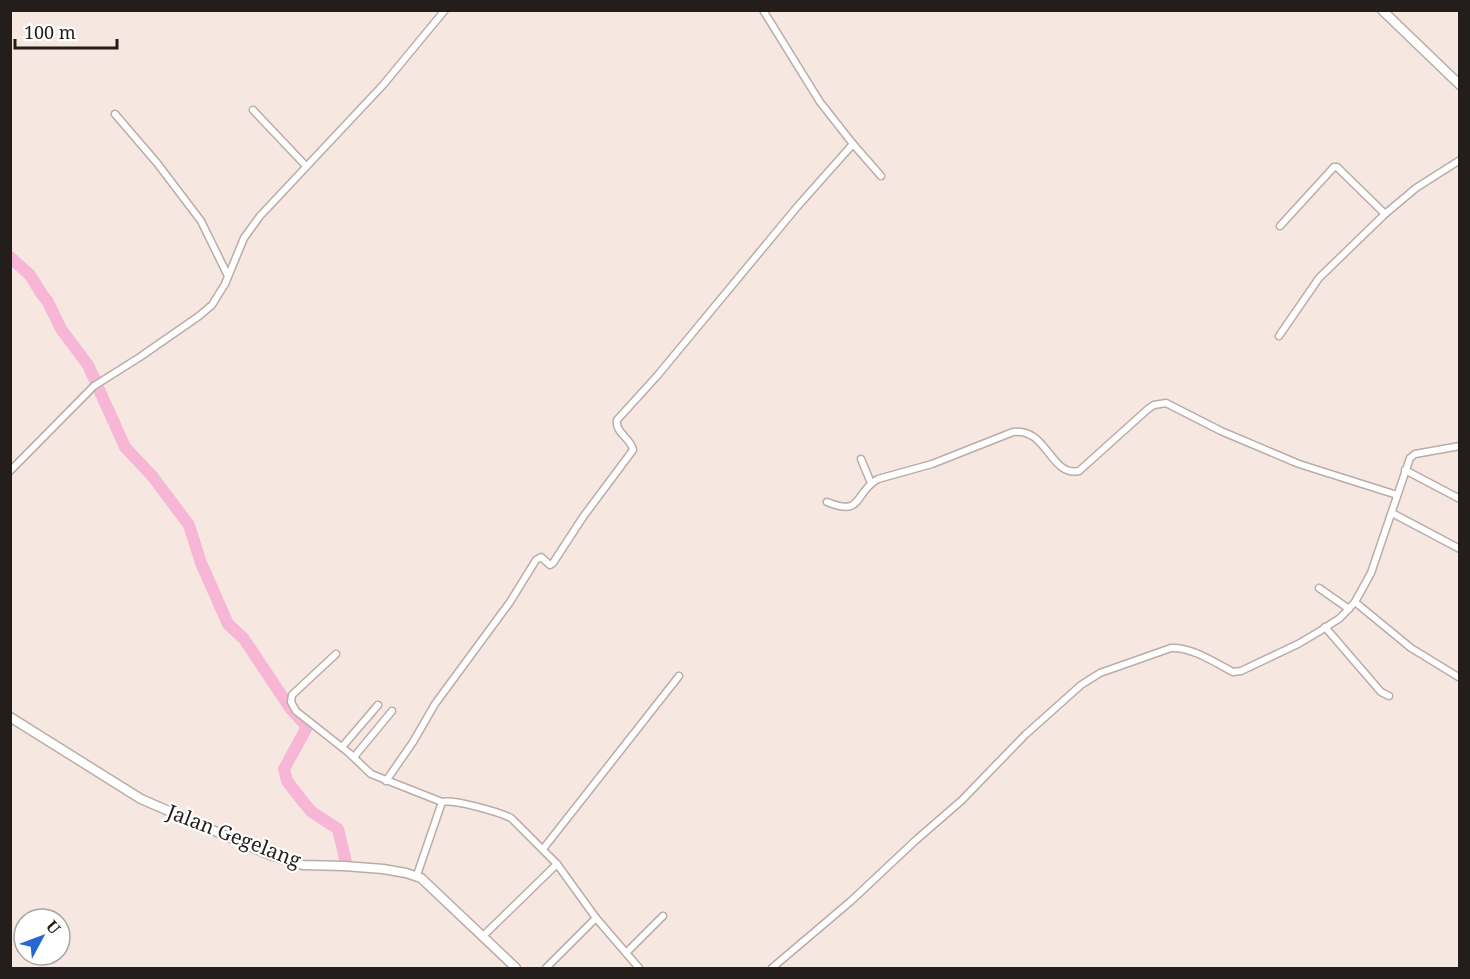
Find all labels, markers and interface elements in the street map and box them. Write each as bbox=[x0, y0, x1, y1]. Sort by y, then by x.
scale bar bbox=[15, 12, 117, 50]
text: 100 m bbox=[24, 20, 76, 44]
street label: Jalan Gegelang bbox=[162, 797, 305, 874]
north arrow bbox=[12, 907, 72, 967]
text: U bbox=[41, 915, 66, 939]

